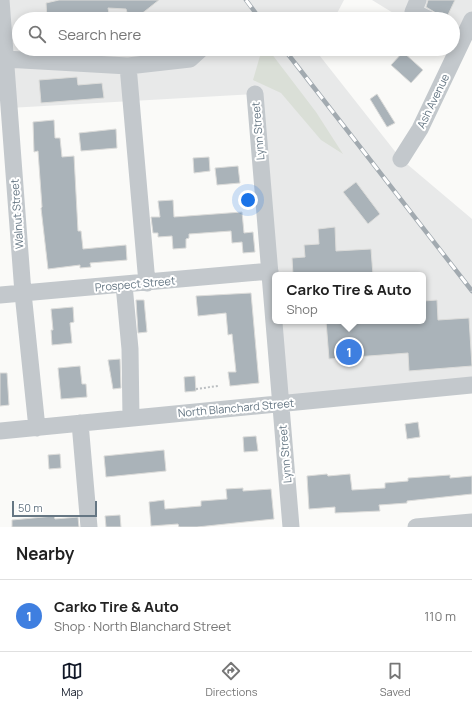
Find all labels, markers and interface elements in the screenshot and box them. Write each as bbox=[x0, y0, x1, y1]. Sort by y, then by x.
search box bbox=[12, 12, 460, 56]
icon: search bbox=[26, 23, 48, 45]
text: Search here bbox=[58, 24, 141, 45]
street label: Ash Avenue bbox=[413, 70, 453, 131]
street label: Lynn Street bbox=[247, 101, 268, 161]
street label: Walnut Street bbox=[7, 178, 26, 250]
your location bbox=[238, 190, 258, 210]
popup bbox=[272, 272, 426, 324]
street label: Prospect Street bbox=[94, 273, 176, 294]
text: Carko Tire & Auto bbox=[287, 279, 411, 300]
text: Shop bbox=[287, 300, 318, 318]
pin: 1 bbox=[336, 337, 362, 367]
street label: North Blanchard Street bbox=[177, 395, 295, 420]
street label: Lynn Street bbox=[274, 424, 295, 484]
scale bar bbox=[12, 499, 97, 518]
text: 50 m bbox=[18, 500, 43, 515]
text: Nearby bbox=[16, 542, 74, 565]
text: Carko Tire & Auto bbox=[54, 596, 179, 617]
text: 1 bbox=[26, 607, 32, 625]
text: 110 m bbox=[424, 607, 456, 625]
text: Shop · North Blanchard Street bbox=[54, 617, 231, 635]
tab: Map bbox=[61, 660, 83, 699]
tab: Directions bbox=[205, 660, 258, 699]
tab: Saved bbox=[380, 660, 411, 699]

